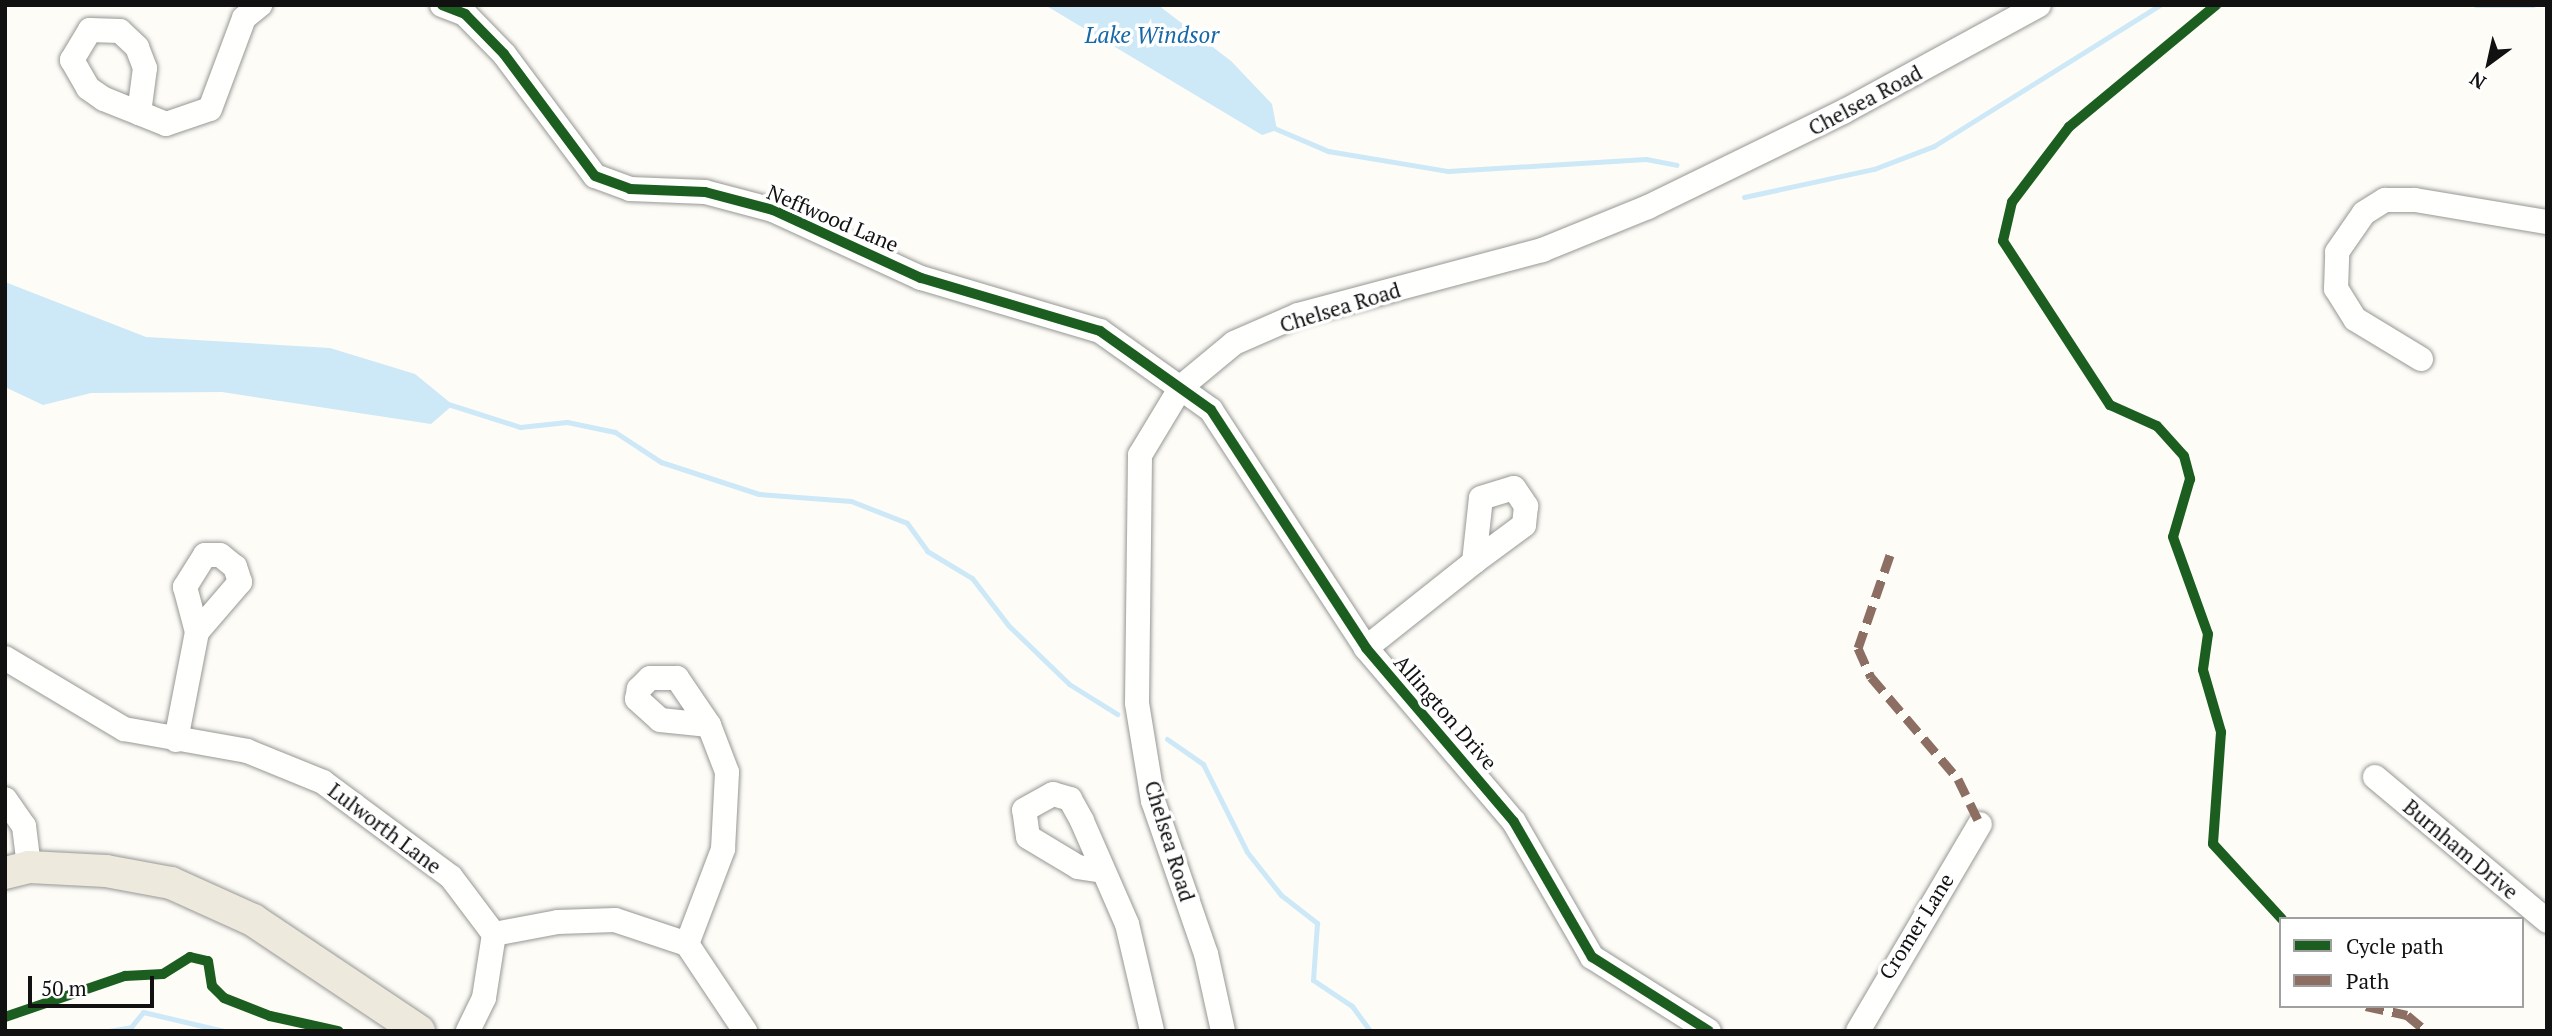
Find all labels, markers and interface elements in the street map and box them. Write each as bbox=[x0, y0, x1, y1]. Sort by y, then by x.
water label: Lake Windsor bbox=[1085, 21, 1219, 49]
north arrow bbox=[2454, 28, 2524, 98]
street label: Chelsea Road bbox=[1804, 60, 1926, 140]
text: N bbox=[2464, 67, 2490, 95]
street label: Neffwood Lane bbox=[763, 179, 903, 257]
street label: Chelsea Road bbox=[1277, 277, 1403, 337]
street label: Allington Drive bbox=[1389, 649, 1503, 775]
street label: Lulworth Lane bbox=[324, 777, 446, 879]
street label: Chelsea Road bbox=[1140, 778, 1200, 904]
street label: Burnham Drive bbox=[2399, 794, 2523, 904]
street label: Cromer Lane bbox=[1873, 868, 1959, 984]
legend bbox=[2279, 917, 2524, 1008]
text: Cycle path bbox=[2346, 932, 2444, 960]
scale bar bbox=[32, 962, 158, 1006]
text: Path bbox=[2346, 967, 2389, 995]
text: 50 m bbox=[41, 974, 87, 1002]

